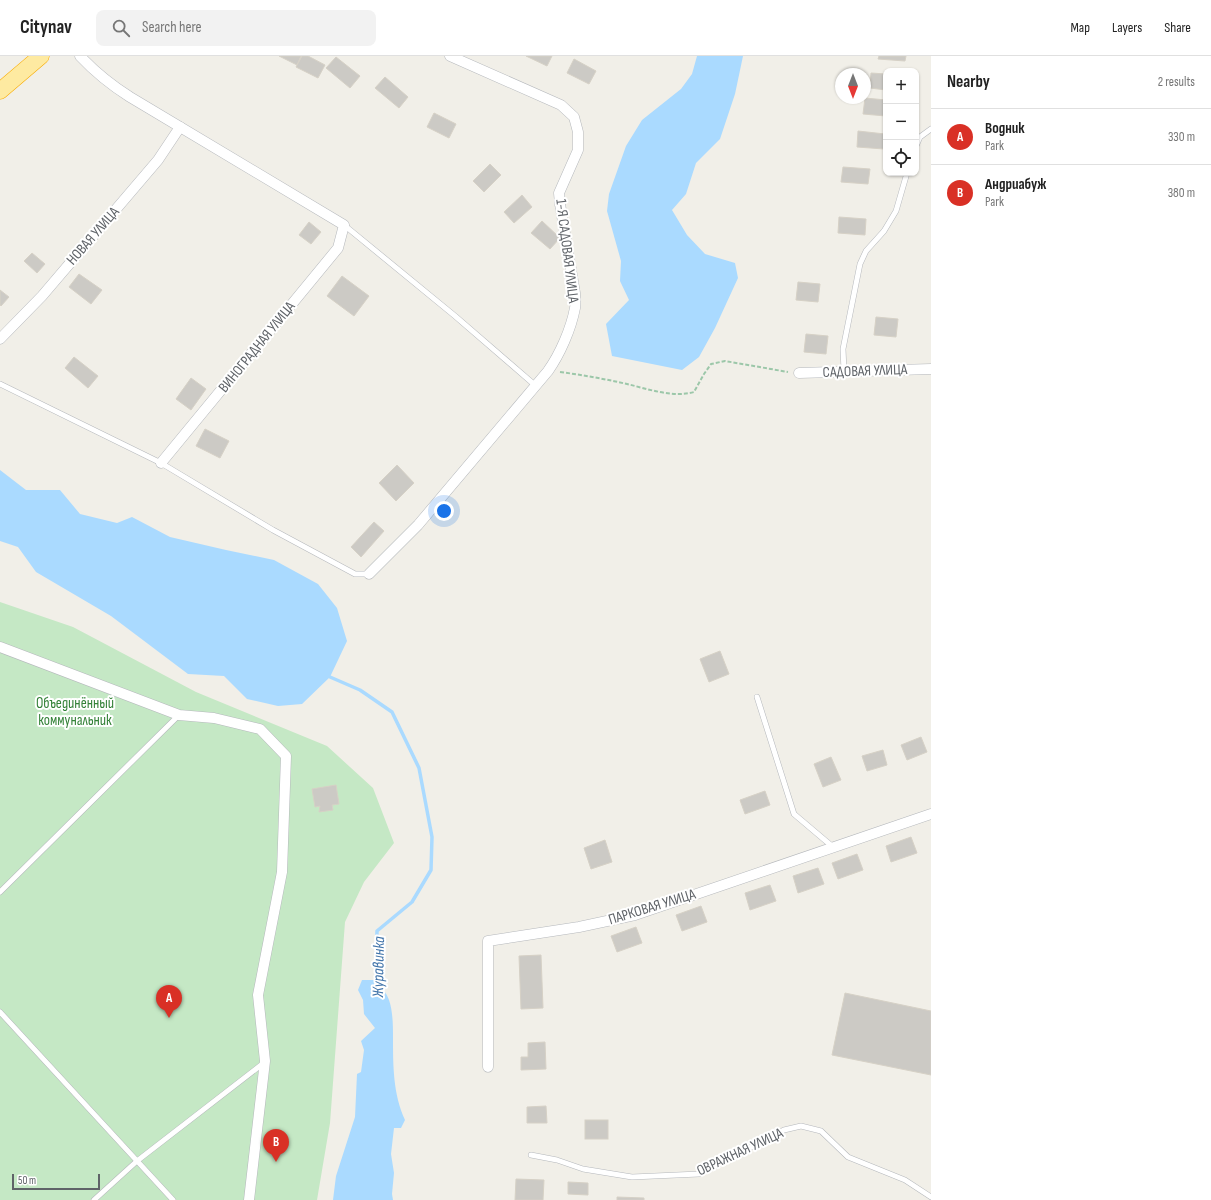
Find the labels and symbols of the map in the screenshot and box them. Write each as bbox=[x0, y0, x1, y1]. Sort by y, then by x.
north arrow bbox=[835, 68, 871, 104]
street label: 1-Я САДОВАЯ УЛИЦА bbox=[551, 198, 583, 305]
street label: НОВАЯ УЛИЦА bbox=[63, 203, 124, 269]
street label: ВИНОГРАДНАЯ УЛИЦА bbox=[214, 297, 300, 396]
street label: САДОВАЯ УЛИЦА bbox=[822, 360, 908, 382]
your location bbox=[434, 501, 454, 521]
park label: Объединённый коммунальник bbox=[36, 694, 114, 730]
street label: ПАРКОВАЯ УЛИЦА bbox=[606, 885, 698, 929]
water label: Журавинка bbox=[369, 936, 389, 999]
pin: A bbox=[156, 985, 182, 1018]
street label: ОВРАЖНАЯ УЛИЦА bbox=[694, 1123, 787, 1180]
pin: B bbox=[263, 1129, 289, 1162]
scale bar bbox=[12, 1172, 100, 1191]

